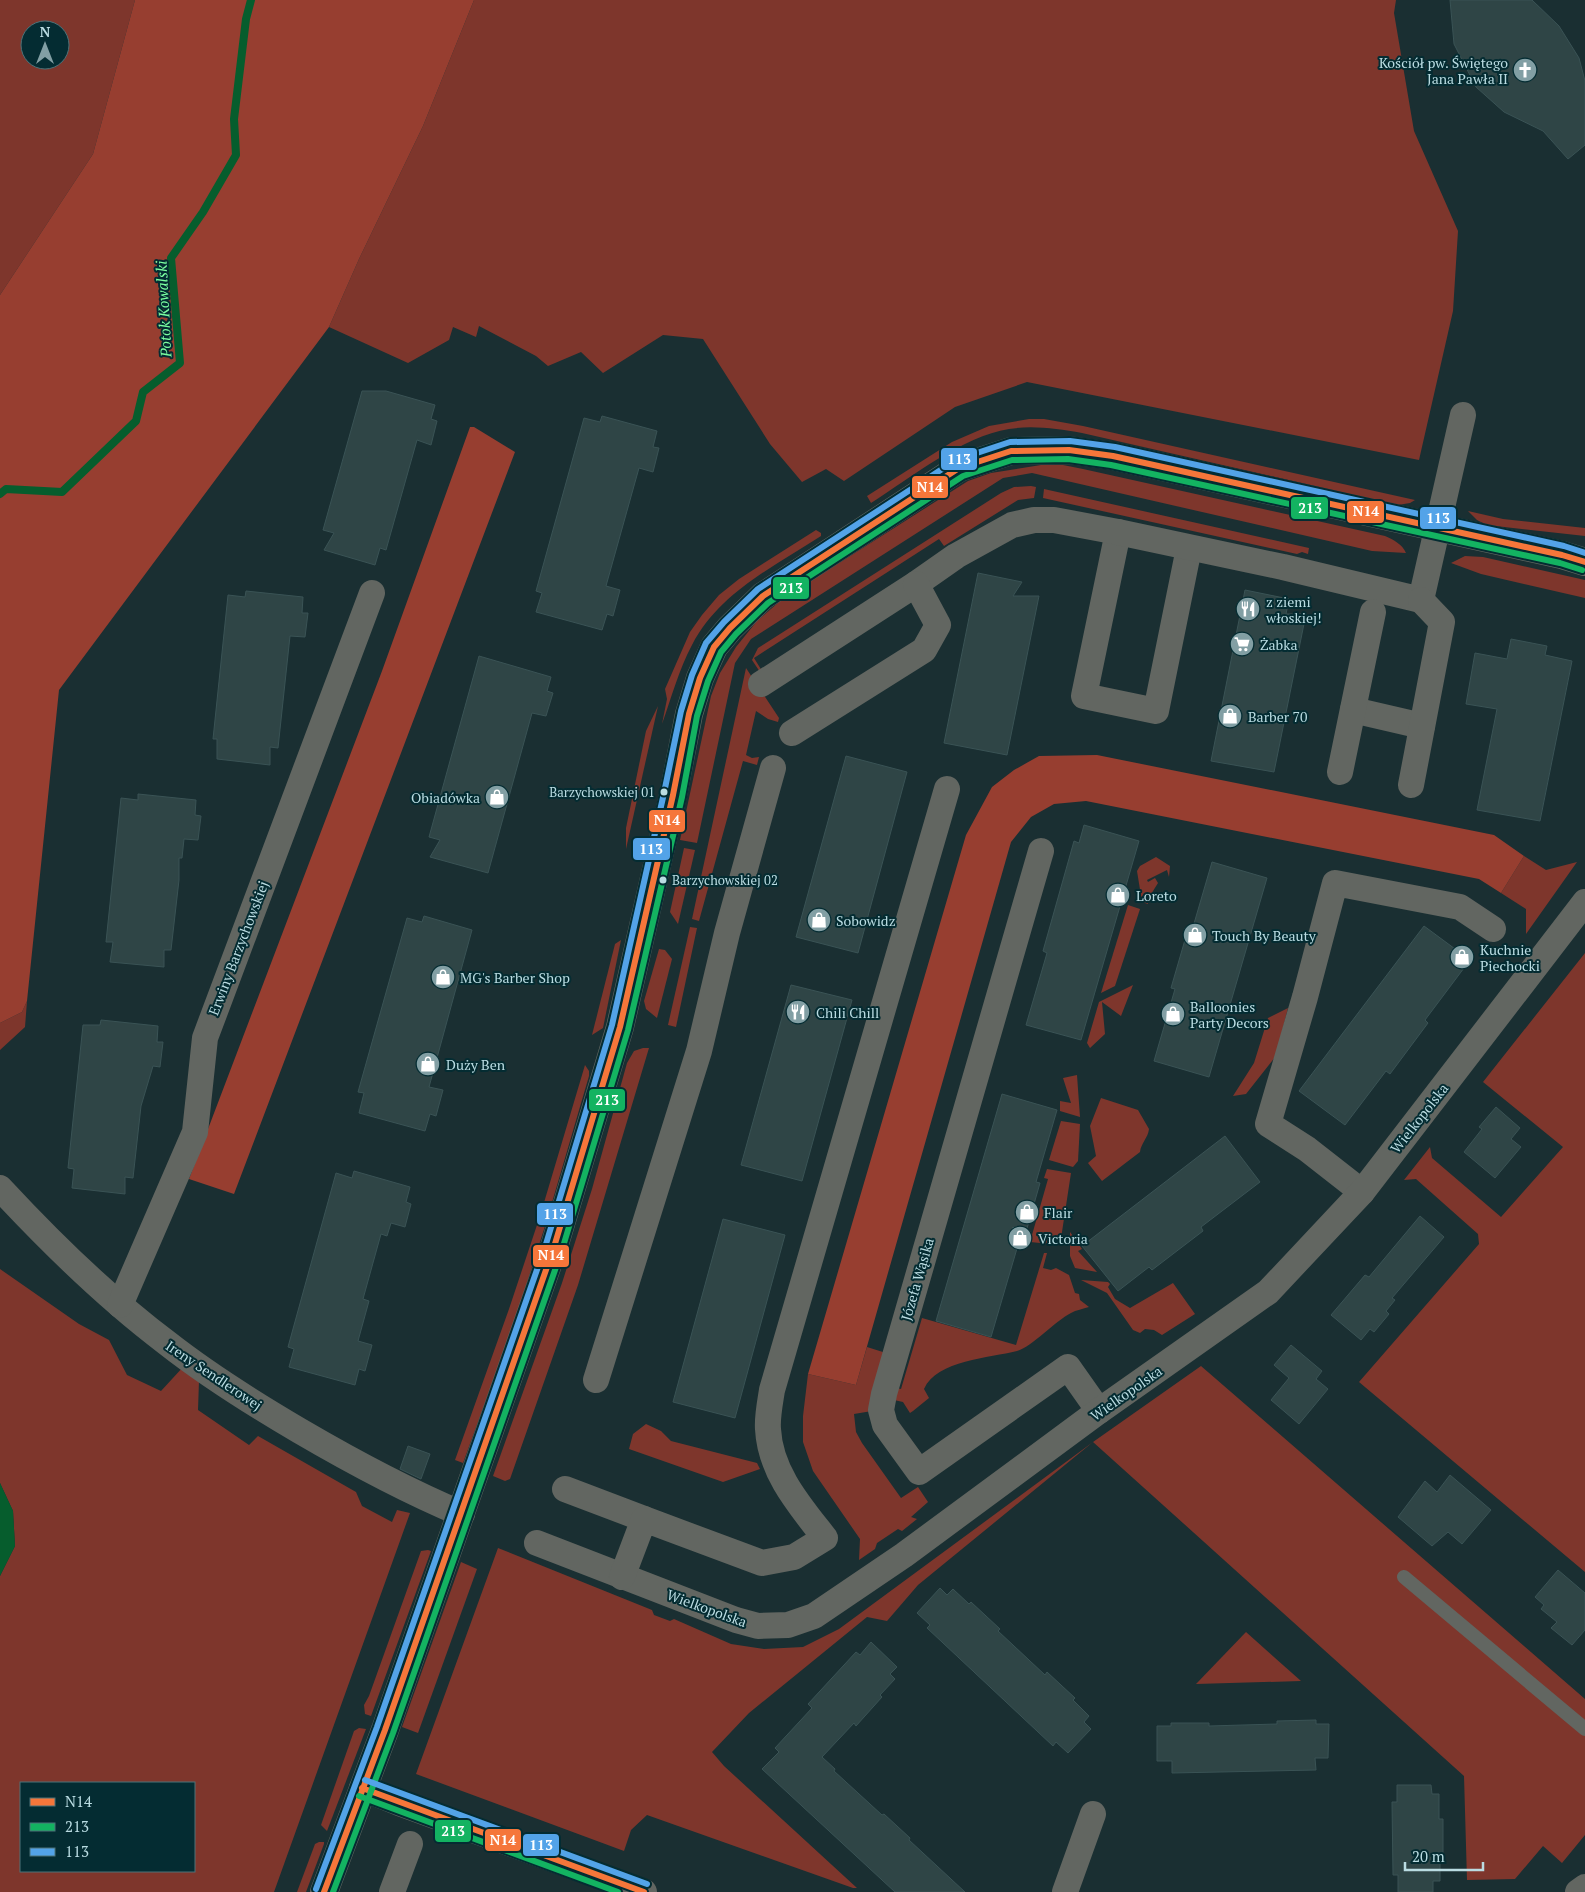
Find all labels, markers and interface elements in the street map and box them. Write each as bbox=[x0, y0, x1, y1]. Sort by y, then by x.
north arrow bbox=[20, 20, 70, 70]
text: N bbox=[40, 22, 51, 41]
place label: Kościół pw. Świętego Jana Pawła II bbox=[1379, 53, 1508, 88]
church icon: Kościół pw. Świętego Jana Pawła II bbox=[1512, 57, 1538, 83]
water label: Potok Kowalski bbox=[150, 259, 176, 359]
line badge: 113 bbox=[940, 447, 978, 471]
text: 113 bbox=[947, 449, 971, 468]
line badge: N14 bbox=[911, 475, 949, 499]
text: N14 bbox=[917, 477, 943, 496]
line badge: 213 bbox=[1290, 496, 1329, 520]
text: 213 bbox=[1298, 498, 1322, 517]
line badge: N14 bbox=[1346, 500, 1385, 524]
text: N14 bbox=[1353, 501, 1379, 520]
line badge: 113 bbox=[1419, 506, 1457, 530]
text: 113 bbox=[1426, 508, 1450, 527]
line badge: 213 bbox=[772, 576, 810, 600]
text: 213 bbox=[779, 578, 803, 597]
place label: z ziemi włoskiej! bbox=[1265, 592, 1322, 627]
restaurant icon: z ziemi włoskiej! bbox=[1235, 596, 1261, 622]
supermarket icon: Żabka bbox=[1229, 631, 1255, 657]
place label: Żabka bbox=[1260, 635, 1298, 654]
shop icon: Barber 70 bbox=[1217, 703, 1243, 729]
place label: Barber 70 bbox=[1248, 707, 1307, 726]
place label: Barzychowskiej 01 bbox=[549, 783, 655, 801]
shop icon: Obiadówka bbox=[484, 784, 510, 810]
marker: Barzychowskiej 01 bbox=[659, 787, 669, 797]
place label: Obiadówka bbox=[411, 788, 480, 807]
line badge: N14 bbox=[648, 809, 686, 833]
text: N14 bbox=[654, 810, 680, 829]
line badge: 113 bbox=[632, 837, 671, 861]
text: 113 bbox=[639, 839, 663, 858]
place label: Barzychowskiej 02 bbox=[672, 871, 778, 889]
marker: Barzychowskiej 02 bbox=[658, 875, 668, 885]
street label: Erwiny Barzychowskiej bbox=[204, 878, 272, 1018]
shop icon: Loreto bbox=[1105, 882, 1131, 908]
place label: Loreto bbox=[1136, 886, 1177, 905]
shop icon: Sobowidz bbox=[806, 907, 832, 933]
place label: Sobowidz bbox=[836, 911, 896, 930]
shop icon: Touch By Beauty bbox=[1182, 922, 1208, 948]
place label: Touch By Beauty bbox=[1212, 926, 1317, 945]
place label: Kuchnie Piechocki bbox=[1480, 940, 1540, 975]
shop icon: Kuchnie Piechocki bbox=[1449, 944, 1475, 970]
shop icon: MG's Barber Shop bbox=[430, 964, 456, 990]
place label: MG's Barber Shop bbox=[460, 968, 570, 987]
place label: Balloonies Party Decors bbox=[1190, 997, 1269, 1032]
restaurant icon: Chili Chill bbox=[785, 999, 811, 1025]
shop icon: Balloonies Party Decors bbox=[1160, 1001, 1186, 1027]
place label: Chili Chill bbox=[816, 1003, 879, 1022]
shop icon: Duży Ben bbox=[415, 1051, 441, 1077]
place label: Duży Ben bbox=[446, 1055, 506, 1074]
street label: Wielkopolska bbox=[1386, 1079, 1452, 1157]
line badge: 213 bbox=[588, 1088, 626, 1112]
text: 213 bbox=[595, 1090, 619, 1109]
shop icon: Flair bbox=[1014, 1199, 1040, 1225]
line badge: 113 bbox=[536, 1202, 574, 1226]
place label: Flair bbox=[1044, 1203, 1073, 1222]
text: 113 bbox=[543, 1204, 567, 1223]
shop icon: Victoria bbox=[1007, 1225, 1033, 1251]
place label: Victoria bbox=[1038, 1229, 1088, 1248]
street label: Józefa Wąsika bbox=[896, 1235, 938, 1323]
line badge: N14 bbox=[532, 1244, 570, 1268]
text: N14 bbox=[538, 1245, 564, 1264]
street label: Ireny Sendlerowej bbox=[162, 1336, 266, 1414]
street label: Wielkopolska bbox=[1086, 1361, 1166, 1425]
street label: Wielkopolska bbox=[664, 1585, 750, 1631]
legend bbox=[20, 1782, 195, 1872]
text: N14 bbox=[65, 1791, 92, 1811]
text: 213 bbox=[65, 1816, 89, 1836]
line badge: 213 bbox=[434, 1819, 472, 1843]
text: 213 bbox=[441, 1821, 465, 1840]
line badge: N14 bbox=[484, 1828, 522, 1852]
text: N14 bbox=[490, 1830, 516, 1849]
line badge: 113 bbox=[522, 1833, 560, 1857]
text: 113 bbox=[529, 1835, 553, 1854]
scale bar bbox=[1405, 1840, 1482, 1872]
text: 113 bbox=[65, 1841, 89, 1861]
text: 20 m bbox=[1412, 1846, 1445, 1866]

